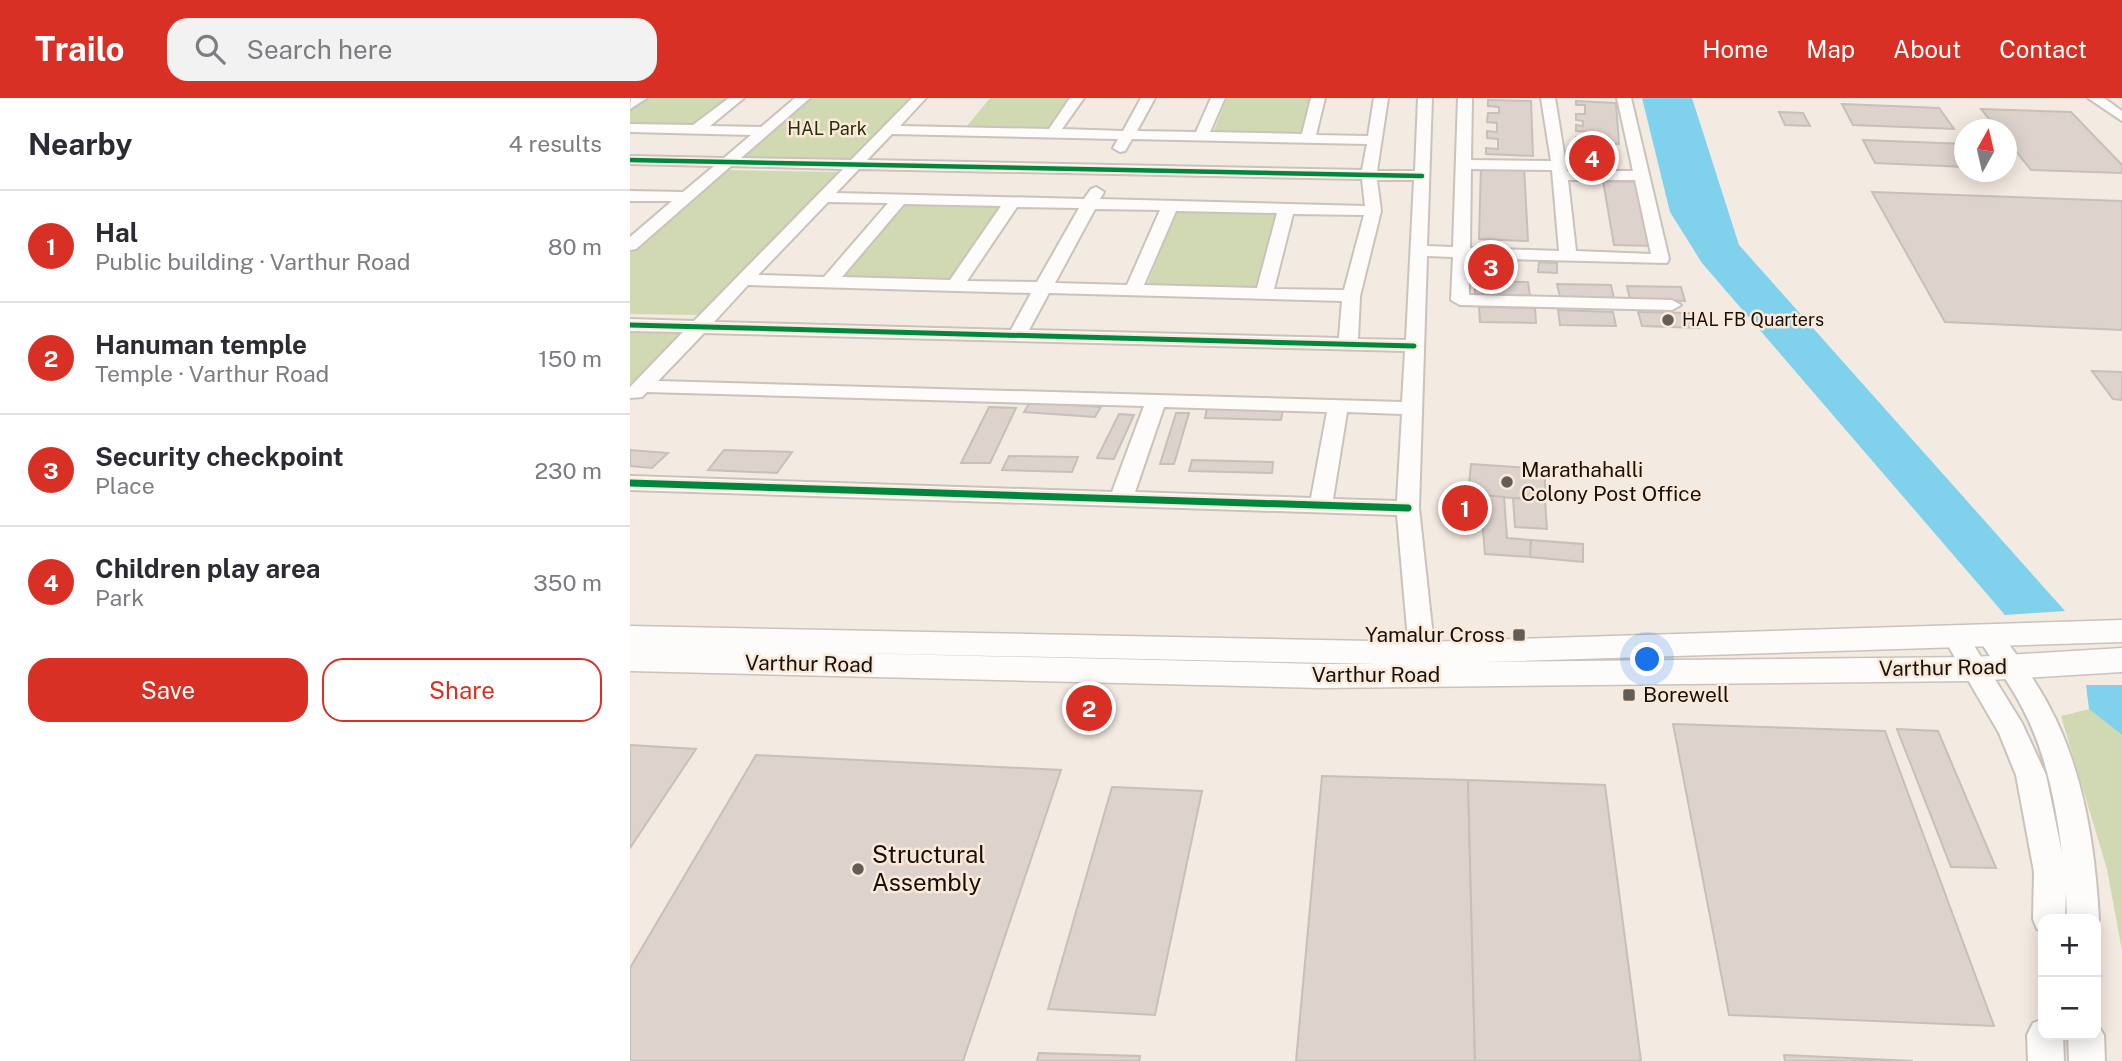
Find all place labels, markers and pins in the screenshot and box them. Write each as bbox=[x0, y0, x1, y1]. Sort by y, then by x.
pin: 4 bbox=[1569, 132, 1615, 184]
pin: 3 bbox=[1468, 241, 1514, 293]
place label: HAL FB Quarters bbox=[1682, 309, 1824, 330]
marker: HAL FB Quarters bbox=[1660, 312, 1676, 328]
place label: Marathahalli Colony Post Office bbox=[1521, 457, 1702, 506]
marker: Marathahalli Colony Post Office bbox=[1499, 474, 1515, 490]
pin: 1 bbox=[1442, 482, 1488, 534]
place label: Yamalur Cross bbox=[1365, 622, 1505, 647]
marker: Yamalur Cross bbox=[1511, 627, 1527, 643]
pin: 2 bbox=[1066, 682, 1112, 734]
place label: Borewell bbox=[1643, 682, 1729, 707]
marker: Borewell bbox=[1621, 687, 1637, 703]
place label: Structural Assembly bbox=[872, 840, 986, 896]
marker: Structural Assembly bbox=[850, 861, 866, 877]

